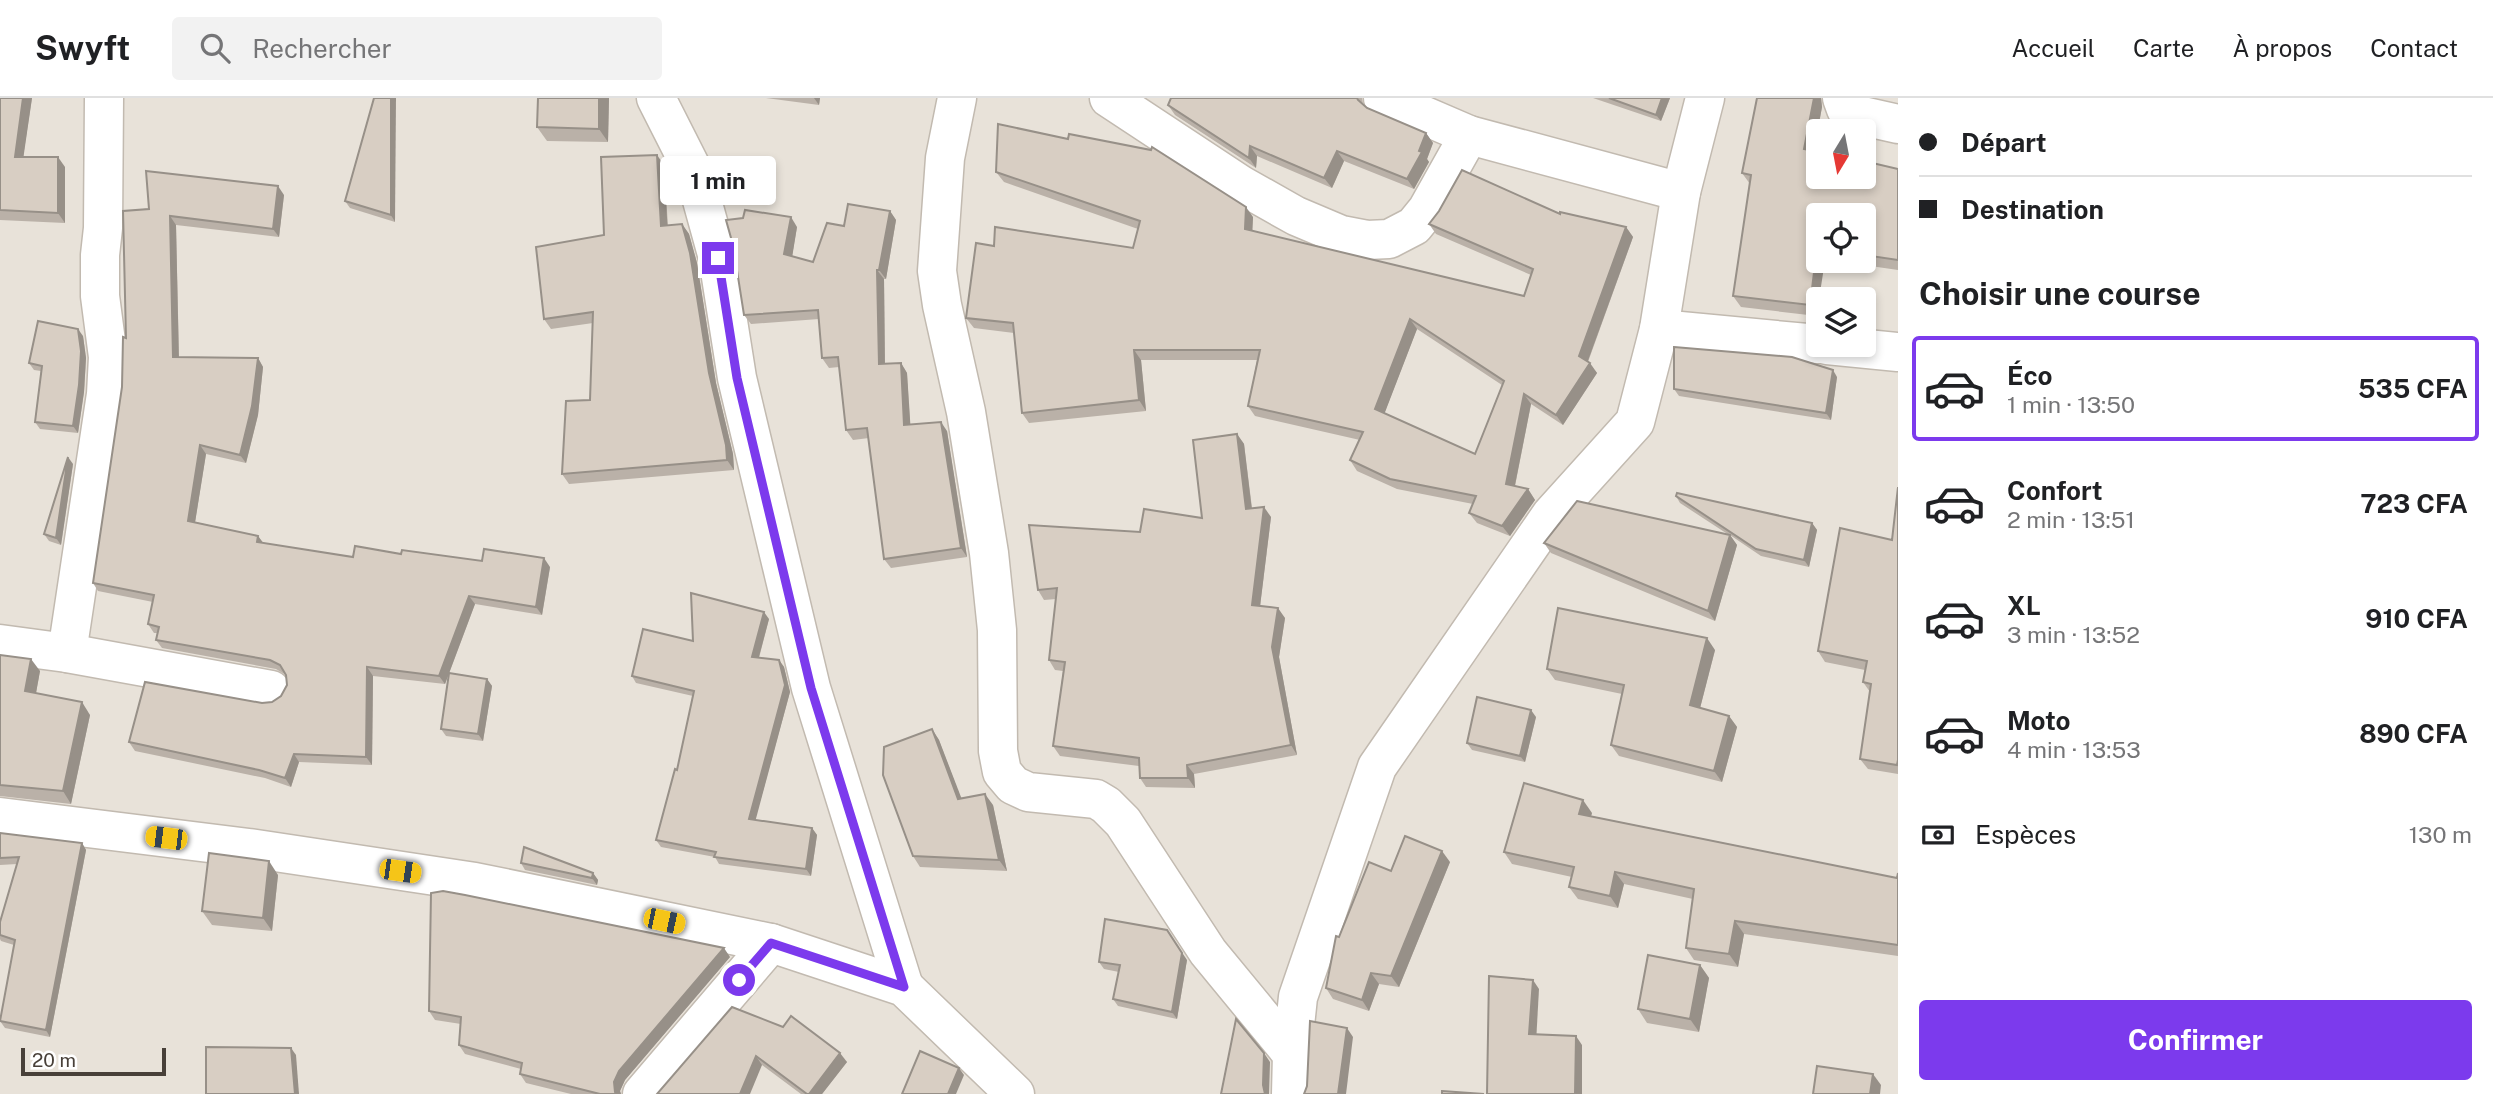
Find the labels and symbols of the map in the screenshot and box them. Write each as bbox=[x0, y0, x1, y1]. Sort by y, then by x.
north arrow bbox=[1806, 119, 1876, 189]
callout: 1 min bbox=[660, 156, 776, 206]
route end bbox=[702, 242, 734, 274]
car bbox=[144, 825, 189, 851]
car bbox=[378, 858, 423, 884]
car bbox=[642, 906, 687, 936]
route start bbox=[723, 964, 755, 996]
scale bar bbox=[21, 1045, 166, 1077]

